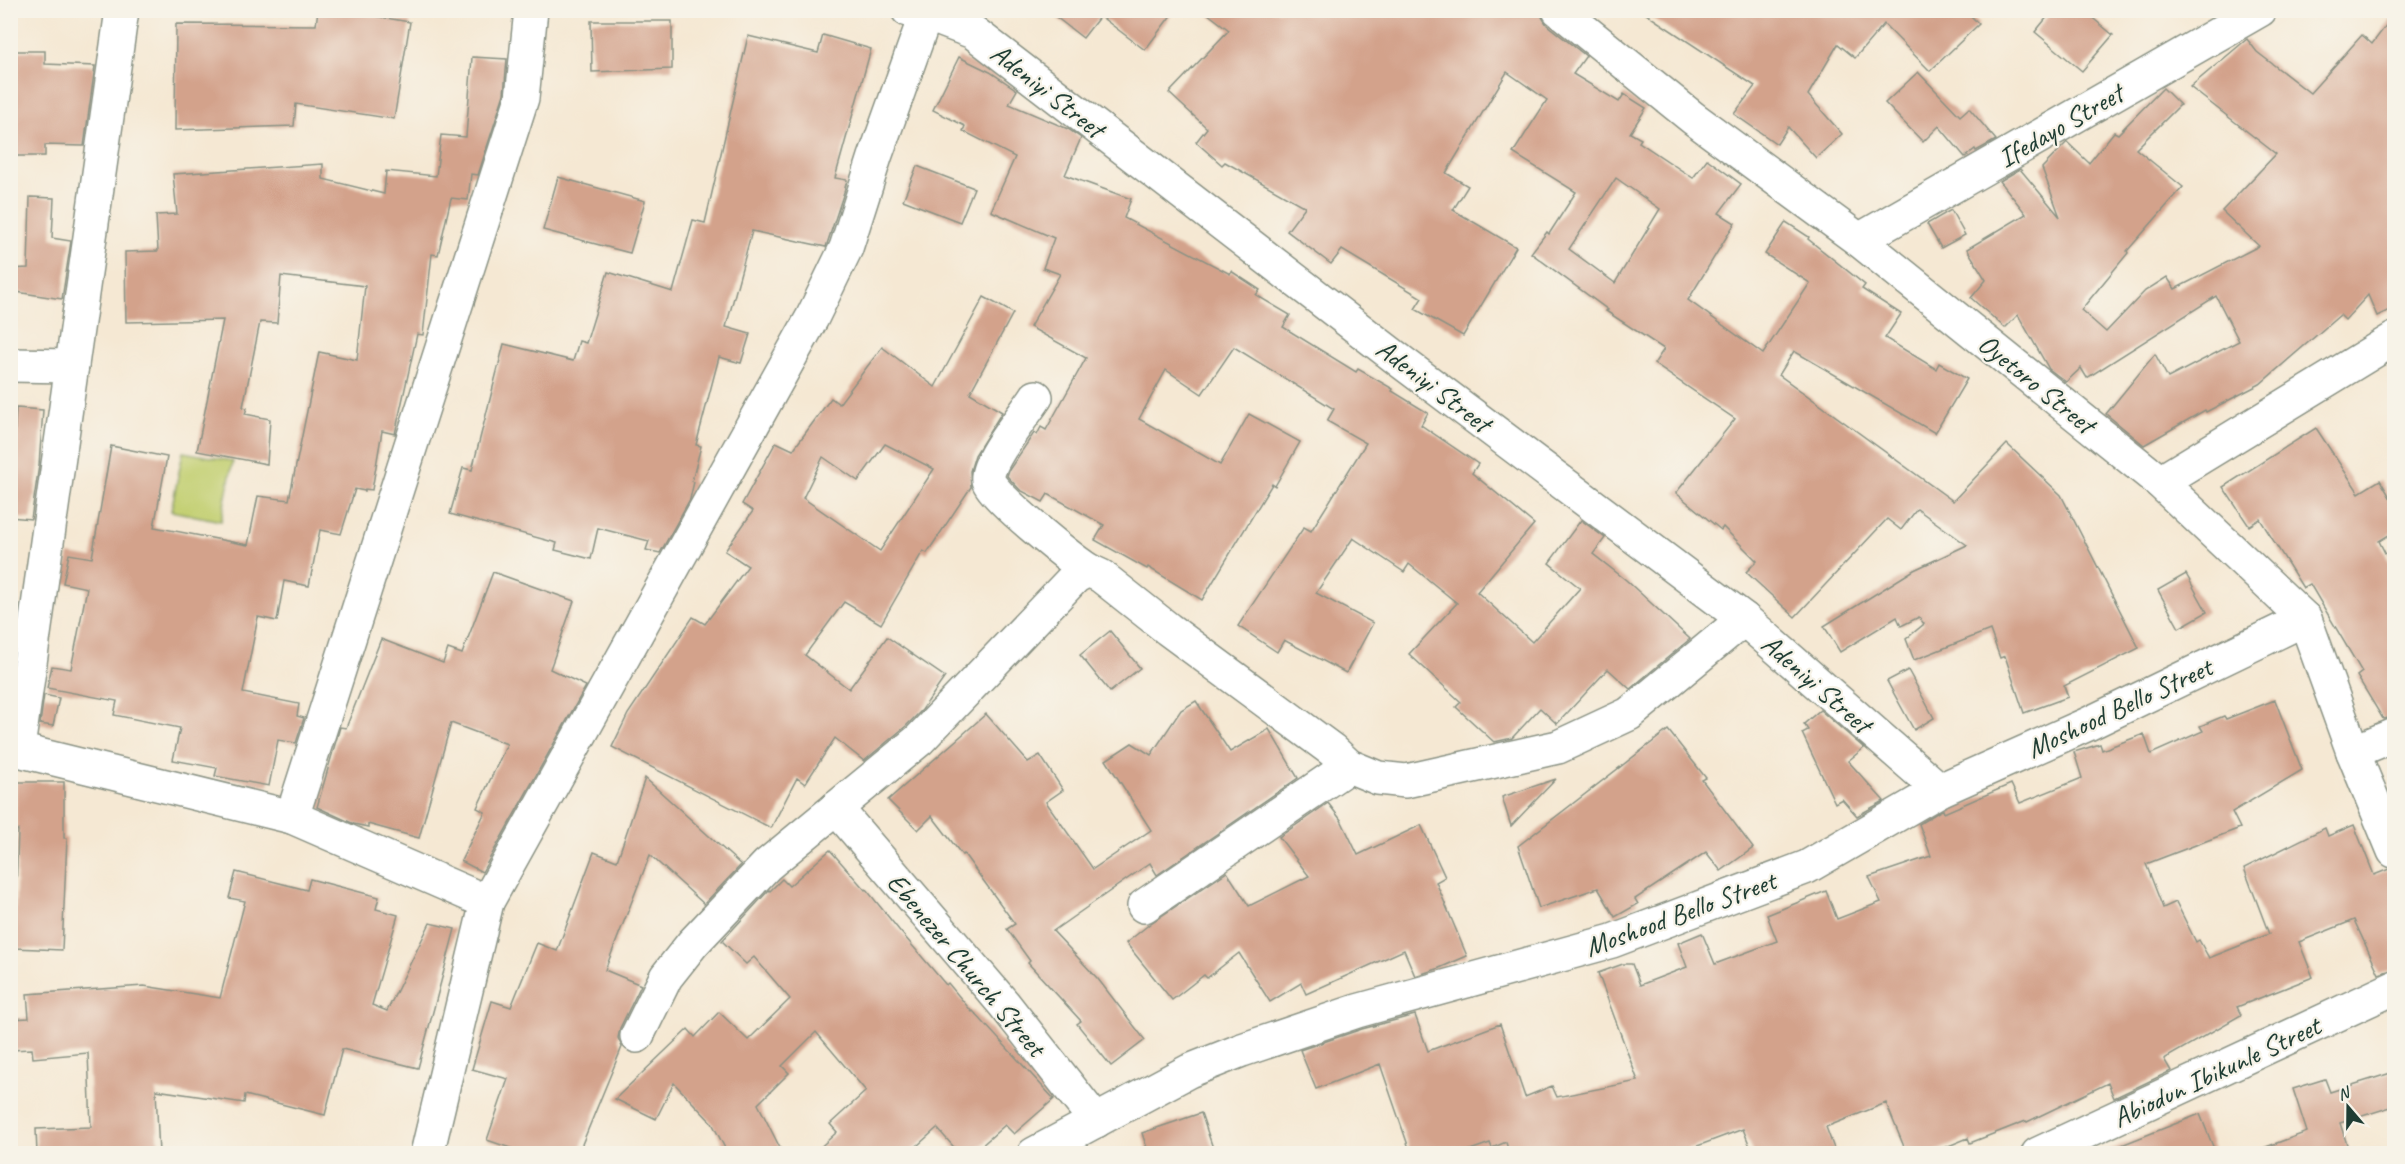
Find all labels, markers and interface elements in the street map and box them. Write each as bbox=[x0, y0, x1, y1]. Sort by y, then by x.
street label: Adeniyi Street bbox=[984, 35, 1114, 148]
street label: Ifedayo Street bbox=[1992, 74, 2132, 175]
street label: Oyetoro Street bbox=[1971, 326, 2105, 443]
street label: Adeniyi Street bbox=[1369, 331, 1501, 442]
street label: Adeniyi Street bbox=[1754, 626, 1882, 743]
street label: Moshood Bello Street bbox=[2021, 648, 2220, 766]
street label: Moshood Bello Street bbox=[1580, 862, 1783, 964]
street label: Ebenezer Church Street bbox=[880, 865, 1055, 1065]
street label: Abiodun Ibikunle Street bbox=[2107, 1007, 2328, 1135]
north arrow bbox=[2318, 1077, 2378, 1137]
text: N bbox=[2335, 1082, 2354, 1105]

